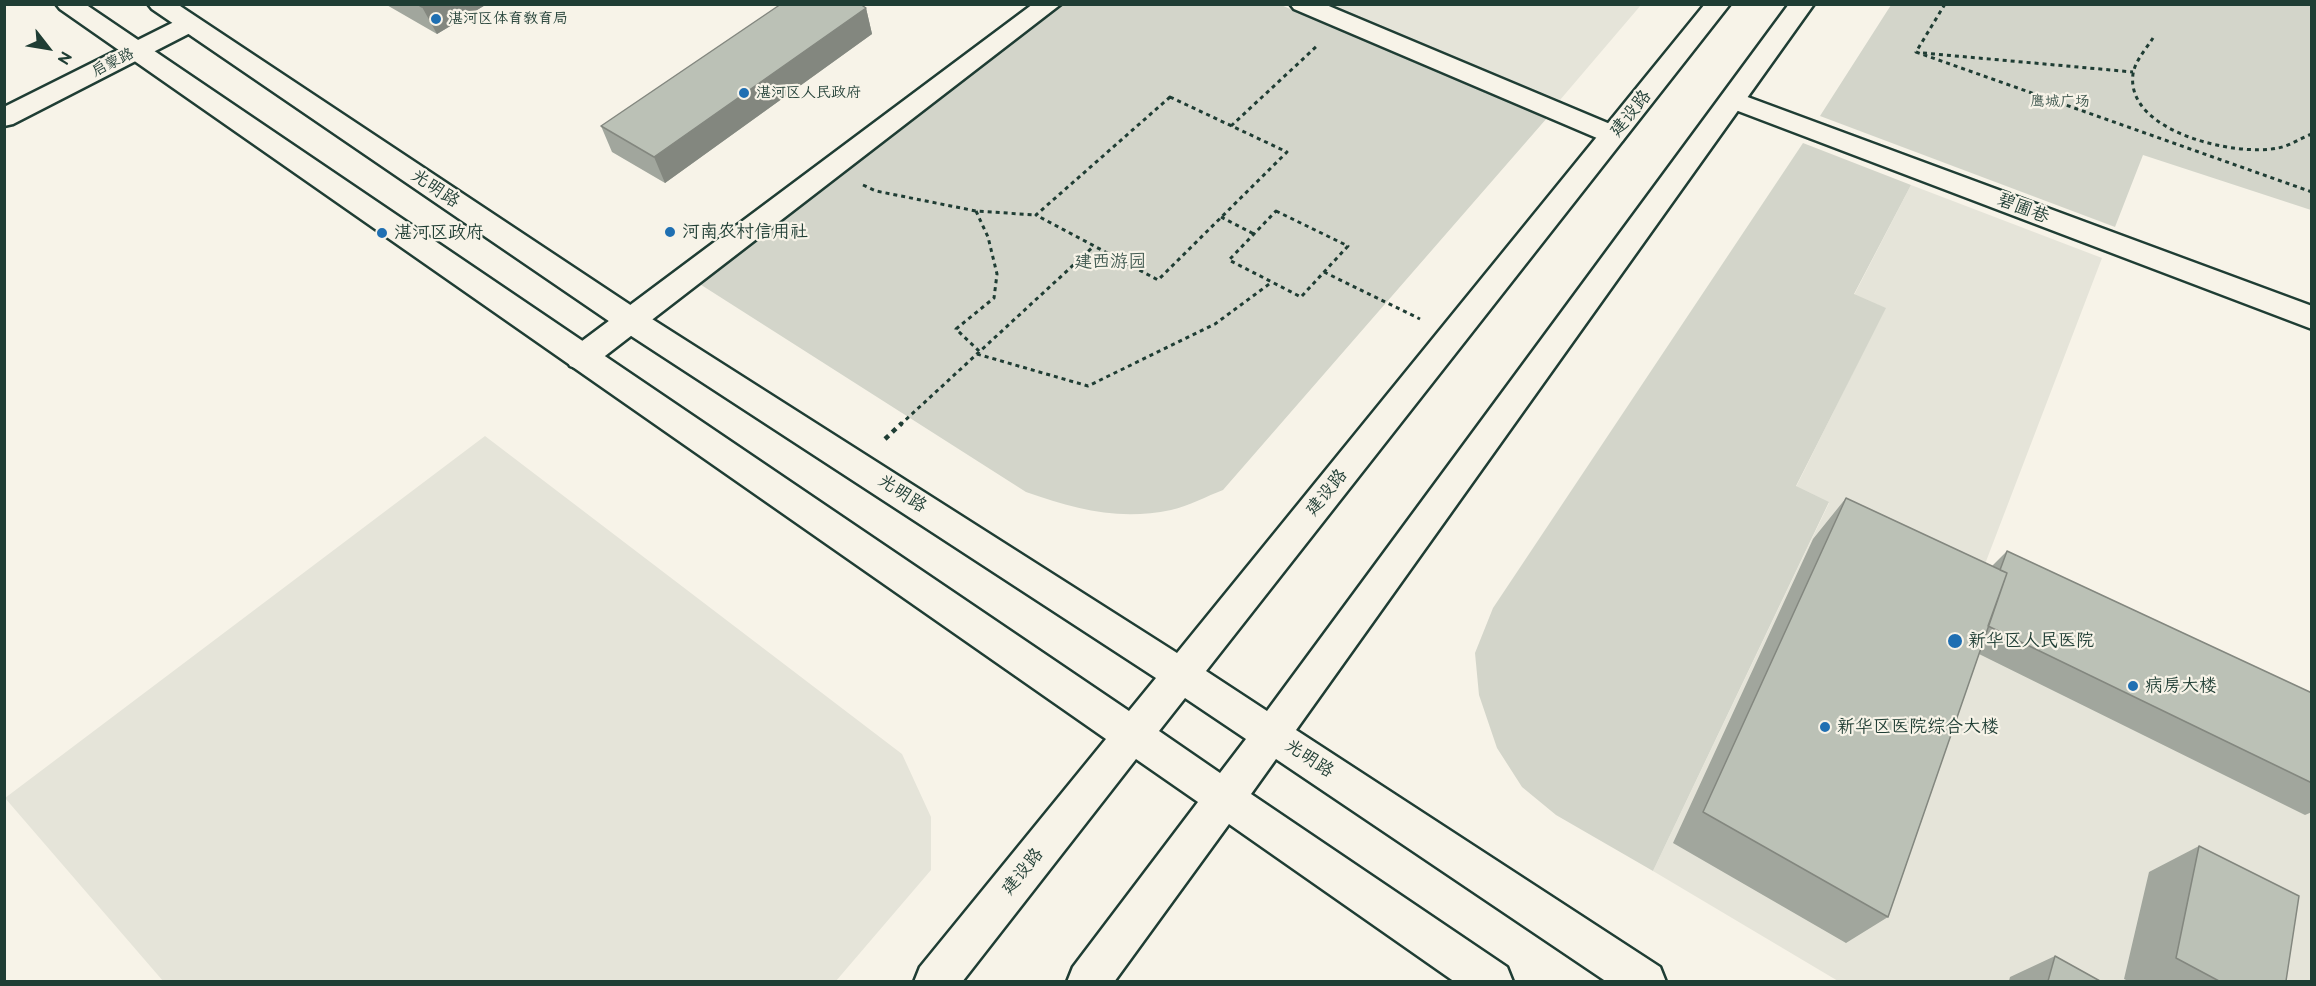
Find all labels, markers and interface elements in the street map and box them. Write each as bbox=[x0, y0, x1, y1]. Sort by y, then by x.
place label: 湛河区体育教育局 bbox=[448, 10, 568, 28]
marker: 湛河区体育教育局 bbox=[429, 12, 443, 26]
north arrow bbox=[18, 18, 78, 78]
street label: 启蒙路 bbox=[89, 45, 137, 81]
text: N bbox=[53, 47, 75, 68]
place label: 湛河区人民政府 bbox=[756, 84, 861, 102]
marker: 湛河区人民政府 bbox=[737, 86, 751, 100]
street label: 建设路 bbox=[1606, 86, 1656, 142]
park label: 鹰城广场 bbox=[2030, 93, 2090, 111]
street label: 光明路 bbox=[407, 165, 463, 213]
street label: 碧圃巷 bbox=[1994, 189, 2052, 229]
place label: 河南农村信用社 bbox=[682, 221, 808, 243]
place label: 湛河区政府 bbox=[394, 222, 484, 244]
marker: 河南农村信用社 bbox=[663, 225, 677, 239]
marker: 湛河区政府 bbox=[375, 226, 389, 240]
park label: 建西游园 bbox=[1074, 251, 1146, 273]
street label: 建设路 bbox=[1302, 465, 1352, 521]
street label: 光明路 bbox=[873, 470, 931, 518]
place label: 新华区人民医院 bbox=[1968, 630, 2094, 652]
marker: 新华区人民医院 bbox=[1946, 632, 1964, 650]
place label: 病房大楼 bbox=[2145, 675, 2217, 697]
marker: 病房大楼 bbox=[2126, 679, 2140, 693]
place label: 新华区医院综合大楼 bbox=[1837, 716, 1999, 738]
marker: 新华区医院综合大楼 bbox=[1818, 720, 1832, 734]
street label: 光明路 bbox=[1280, 735, 1338, 783]
street label: 建设路 bbox=[998, 844, 1048, 900]

